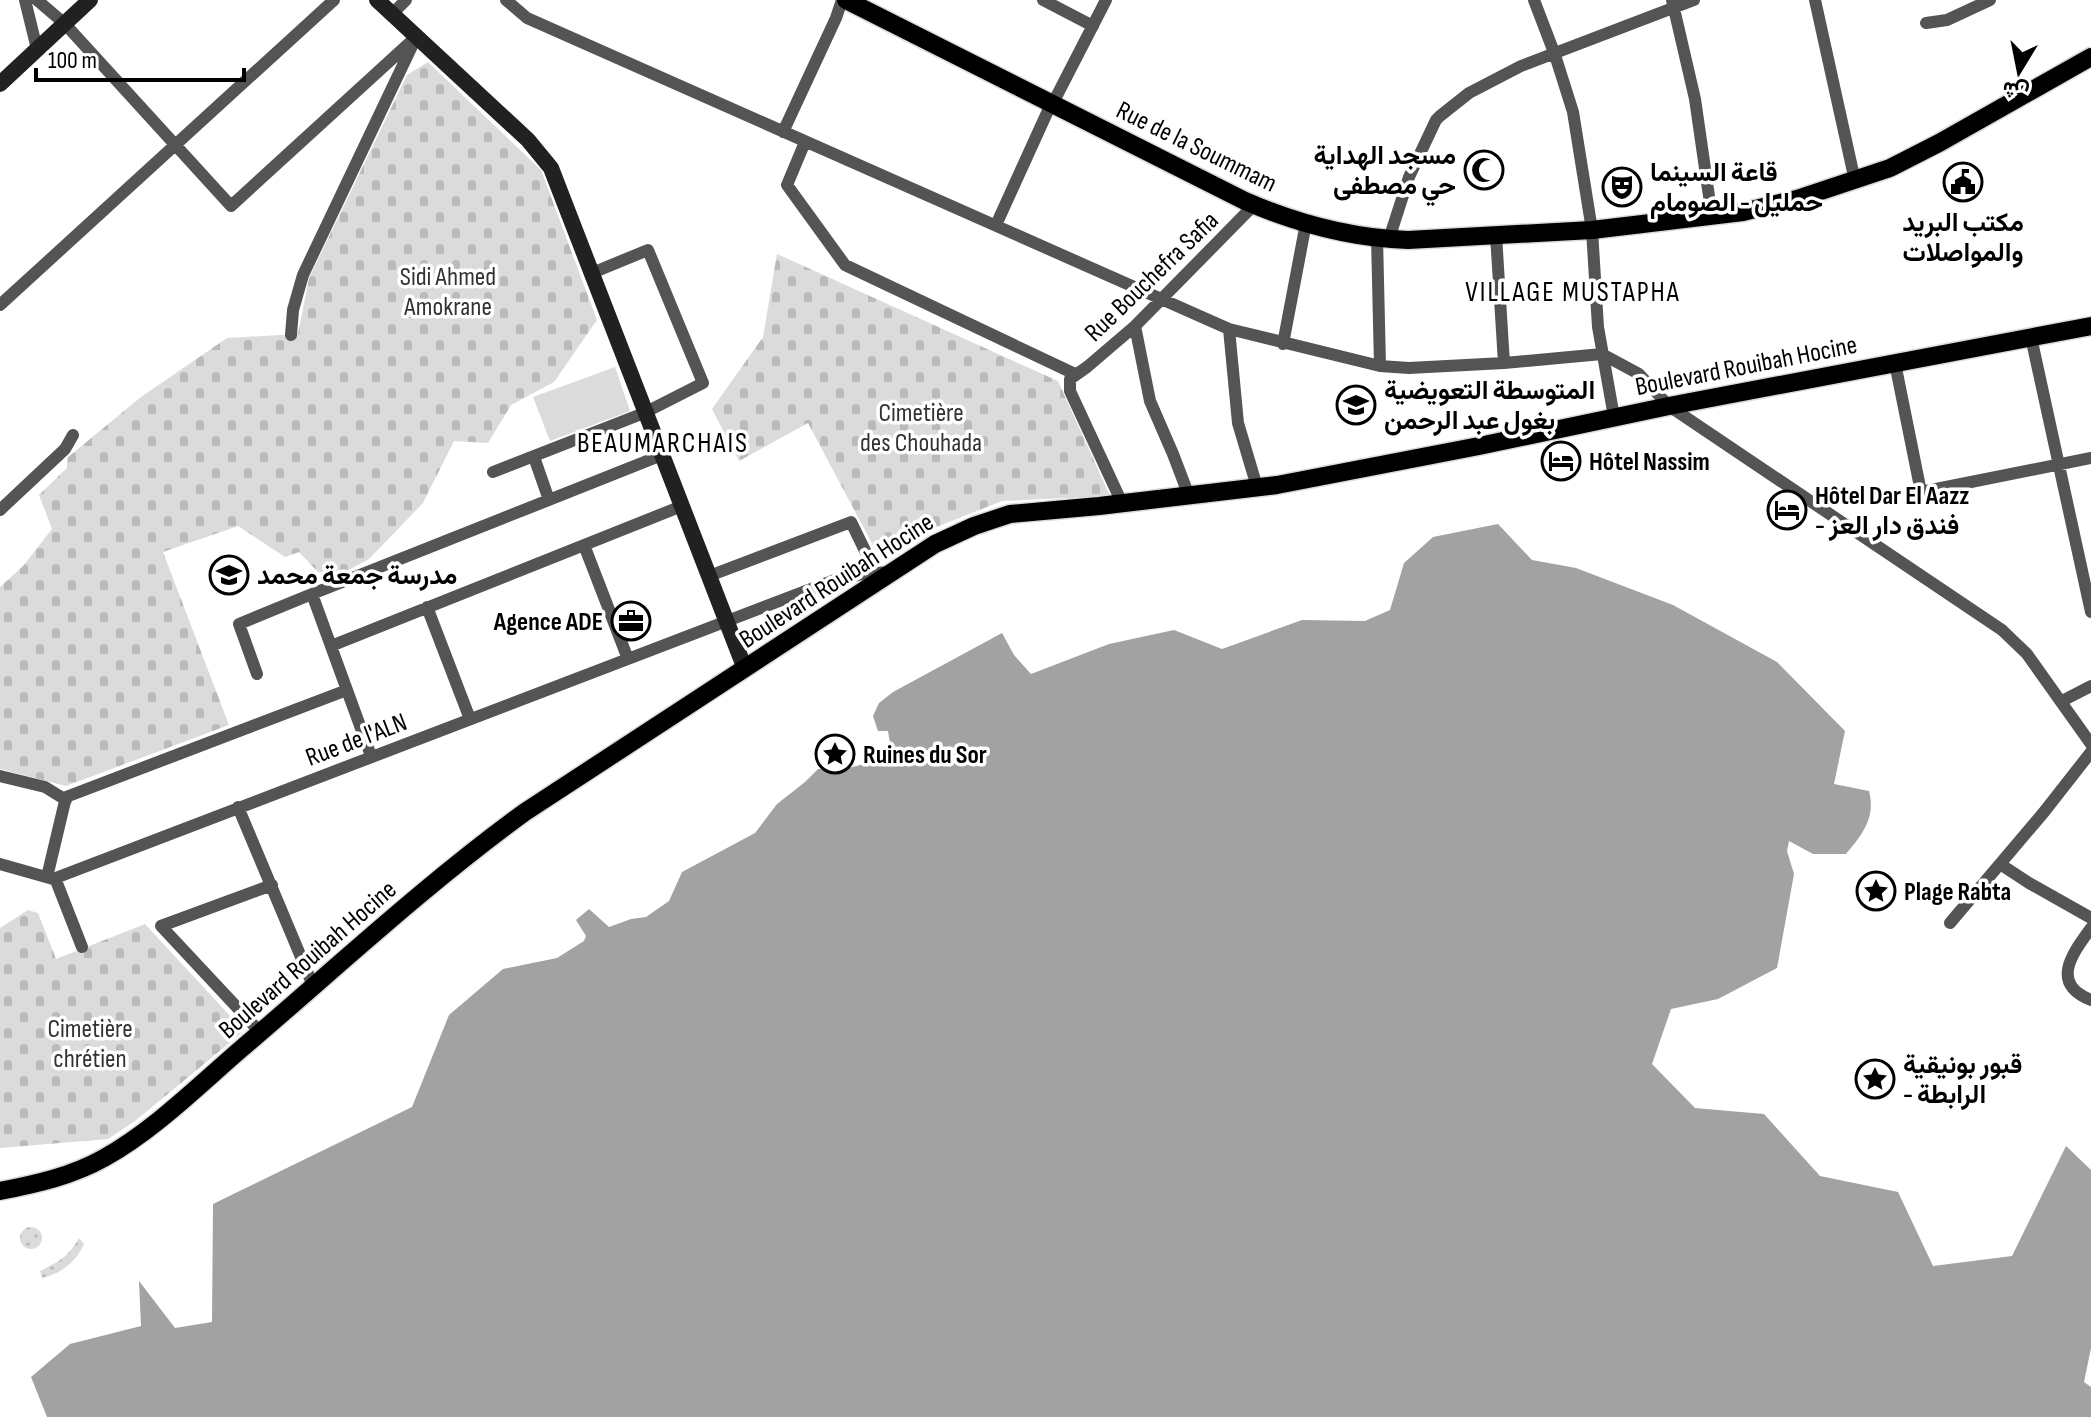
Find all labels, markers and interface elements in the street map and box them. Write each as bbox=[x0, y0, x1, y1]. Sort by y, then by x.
scale bar bbox=[36, 32, 244, 82]
north arrow bbox=[1979, 32, 2059, 112]
text: 100 m bbox=[48, 46, 97, 75]
text: ش bbox=[2000, 75, 2031, 106]
street label: Rue de la Soummam bbox=[1111, 95, 1282, 200]
place label: مسجد الهداية حي مصطفى bbox=[1314, 141, 1456, 207]
mosque icon: مسجد الهداية حي مصطفى bbox=[1463, 149, 1505, 191]
place label: قاعة السينما حمليل - الصومام bbox=[1650, 158, 1823, 219]
public building icon: مكتب البريد والمواصلات bbox=[1942, 161, 1984, 203]
theatre icon: قاعة السينما حمليل - الصومام bbox=[1601, 166, 1643, 208]
street label: Rue Bouchefra Safia bbox=[1079, 206, 1225, 349]
place label: مكتب البريد والمواصلات bbox=[1902, 208, 2024, 269]
park label: Sidi Ahmed Amokrane bbox=[400, 262, 496, 323]
district label: VILLAGE MUSTAPHA bbox=[1465, 276, 1681, 309]
street label: Boulevard Rouibah Hocine bbox=[1633, 330, 1860, 403]
place label: المتوسطة التعويضية بغول عبد الرحمن bbox=[1384, 376, 1595, 437]
school or university icon: المتوسطة التعويضية بغول عبد الرحمن bbox=[1335, 384, 1377, 426]
park label: Cimetière des Chouhada bbox=[860, 398, 982, 459]
district label: BEAUMARCHAIS bbox=[577, 427, 749, 460]
hotel icon: Hôtel Nassim bbox=[1540, 440, 1582, 482]
place label: Hôtel Nassim bbox=[1589, 447, 1710, 478]
place label: Hôtel Dar El Aazz - فندق دار العز bbox=[1815, 481, 1969, 542]
hotel icon: Hôtel Dar El Aazz - فندق دار العز bbox=[1766, 489, 1808, 531]
street label: Boulevard Rouibah Hocine bbox=[734, 507, 940, 656]
school or university icon: مدرسة جمعة محمد bbox=[208, 554, 250, 596]
place label: مدرسة جمعة محمد bbox=[257, 561, 457, 592]
office icon: Agence ADE bbox=[610, 600, 652, 642]
place label: Agence ADE bbox=[493, 607, 603, 638]
street label: Rue de l'ALN bbox=[302, 707, 411, 774]
place icon: Ruines du Sor bbox=[814, 733, 856, 775]
place label: Ruines du Sor bbox=[863, 740, 987, 771]
place icon: Plage Rabta bbox=[1855, 870, 1897, 912]
street label: Boulevard Rouibah Hocine bbox=[213, 875, 403, 1046]
place label: Plage Rabta bbox=[1904, 877, 2011, 908]
park label: Cimetière chrétien bbox=[47, 1014, 133, 1075]
place label: قبور بونيقية - الرابطة bbox=[1903, 1050, 2022, 1111]
place icon: قبور بونيقية - الرابطة bbox=[1854, 1058, 1896, 1100]

